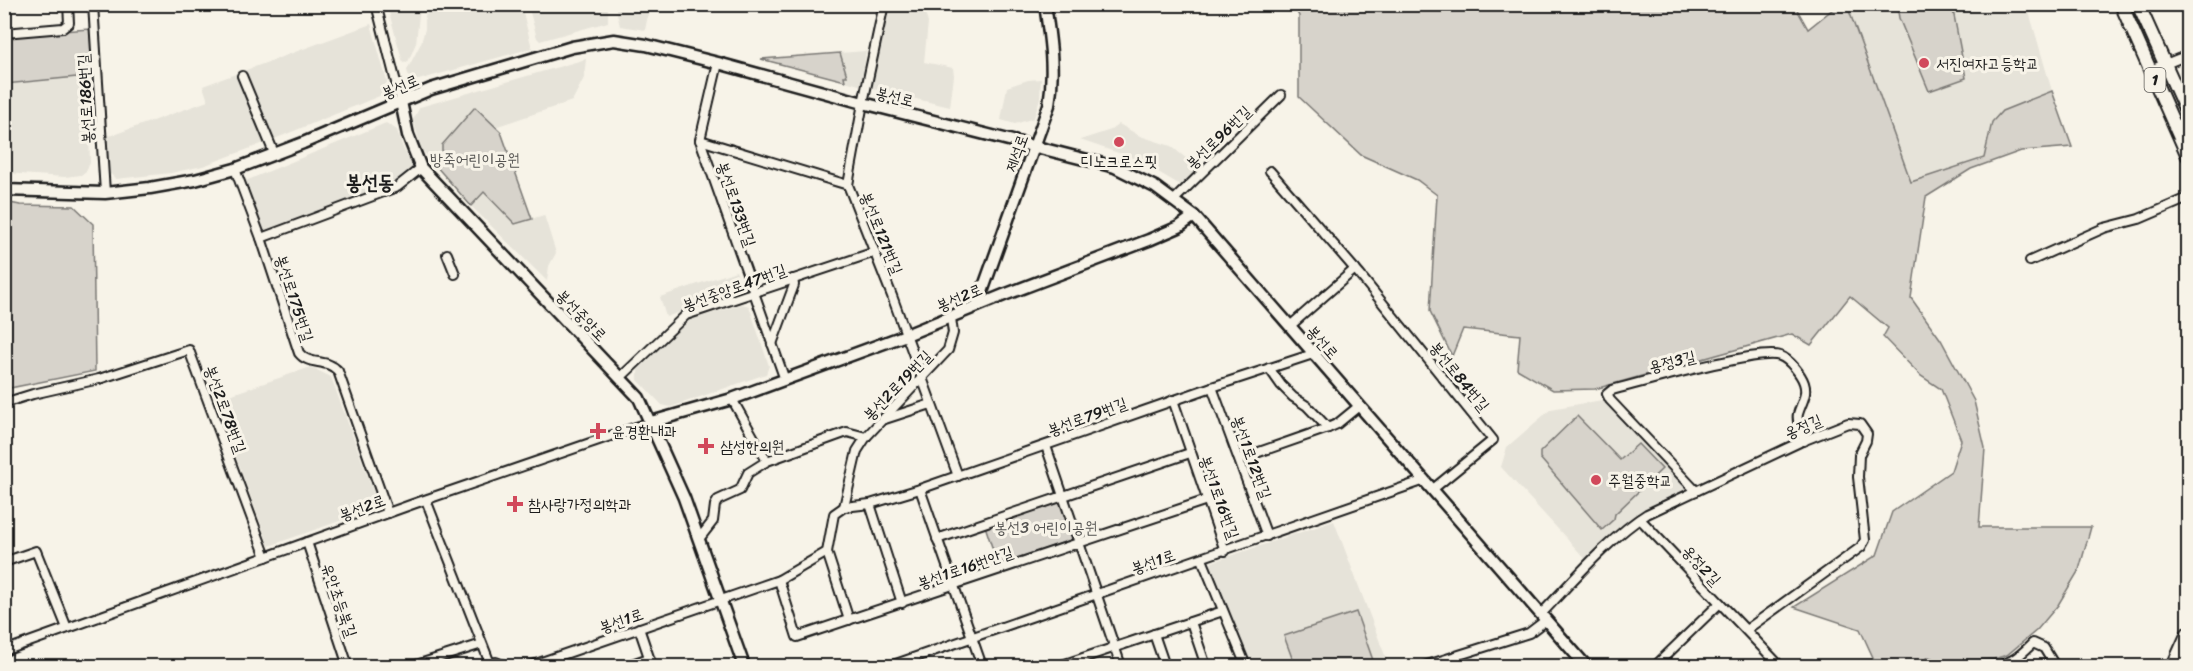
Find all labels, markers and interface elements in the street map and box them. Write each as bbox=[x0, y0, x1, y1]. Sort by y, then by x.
place label: 서진여자고등학교 bbox=[1936, 49, 2039, 78]
street label: 봉선로186번길 bbox=[69, 53, 102, 145]
marker: 서진여자고등학교 bbox=[1917, 56, 1931, 70]
street label: 봉선로 bbox=[377, 66, 424, 107]
road number: 1 bbox=[2144, 68, 2166, 92]
street label: 봉선로 bbox=[873, 78, 917, 115]
street label: 봉선로96번길 bbox=[1178, 98, 1258, 177]
street label: 제석로 bbox=[996, 130, 1037, 176]
marker: 디노크로스핏 bbox=[1112, 135, 1126, 149]
park label: 방죽어린이공원 bbox=[430, 145, 520, 174]
place label: 디노크로스핏 bbox=[1080, 147, 1158, 176]
street label: 봉선로133번길 bbox=[708, 157, 765, 251]
district label: 봉선동 bbox=[346, 165, 394, 200]
street label: 봉선로121번길 bbox=[852, 187, 911, 279]
street label: 봉선로175번길 bbox=[267, 251, 322, 346]
street label: 봉선중앙로47번길 bbox=[678, 255, 791, 320]
street label: 봉선2로 bbox=[932, 275, 987, 320]
street label: 봉선중앙로 bbox=[549, 282, 614, 349]
street label: 봉선로 bbox=[1299, 318, 1346, 366]
street label: 봉선로84번길 bbox=[1422, 335, 1497, 418]
street label: 용정3길 bbox=[1646, 342, 1699, 381]
street label: 봉선2로19번길 bbox=[856, 343, 939, 428]
street label: 봉선2로78번길 bbox=[196, 361, 255, 458]
street label: 봉선로79번길 bbox=[1043, 389, 1131, 444]
street label: 옹정길 bbox=[1780, 406, 1827, 447]
street label: 봉선1로12번길 bbox=[1223, 411, 1280, 503]
place label: 윤경환내과 bbox=[612, 417, 677, 446]
marker: 윤경환내과 bbox=[589, 422, 607, 440]
place label: 삼성한의원 bbox=[720, 432, 784, 461]
marker: 삼성한의원 bbox=[697, 437, 715, 455]
street label: 봉선1로16번길 bbox=[1191, 451, 1248, 543]
place label: 주월중학교 bbox=[1608, 466, 1672, 495]
marker: 주월중학교 bbox=[1589, 473, 1603, 487]
street label: 봉선2로 bbox=[335, 486, 390, 529]
place label: 참사랑가정의학과 bbox=[528, 490, 631, 519]
marker: 참사랑가정의학과 bbox=[506, 495, 524, 513]
park label: 봉선3 어린이공원 bbox=[994, 513, 1098, 542]
street label: 봉선1로16번안길 bbox=[913, 537, 1017, 597]
street label: 옹정2길 bbox=[1675, 538, 1729, 593]
street label: 봉선1로 bbox=[1127, 540, 1179, 583]
street label: 유안초등북길 bbox=[313, 559, 366, 642]
street label: 봉선1로 bbox=[595, 599, 647, 642]

